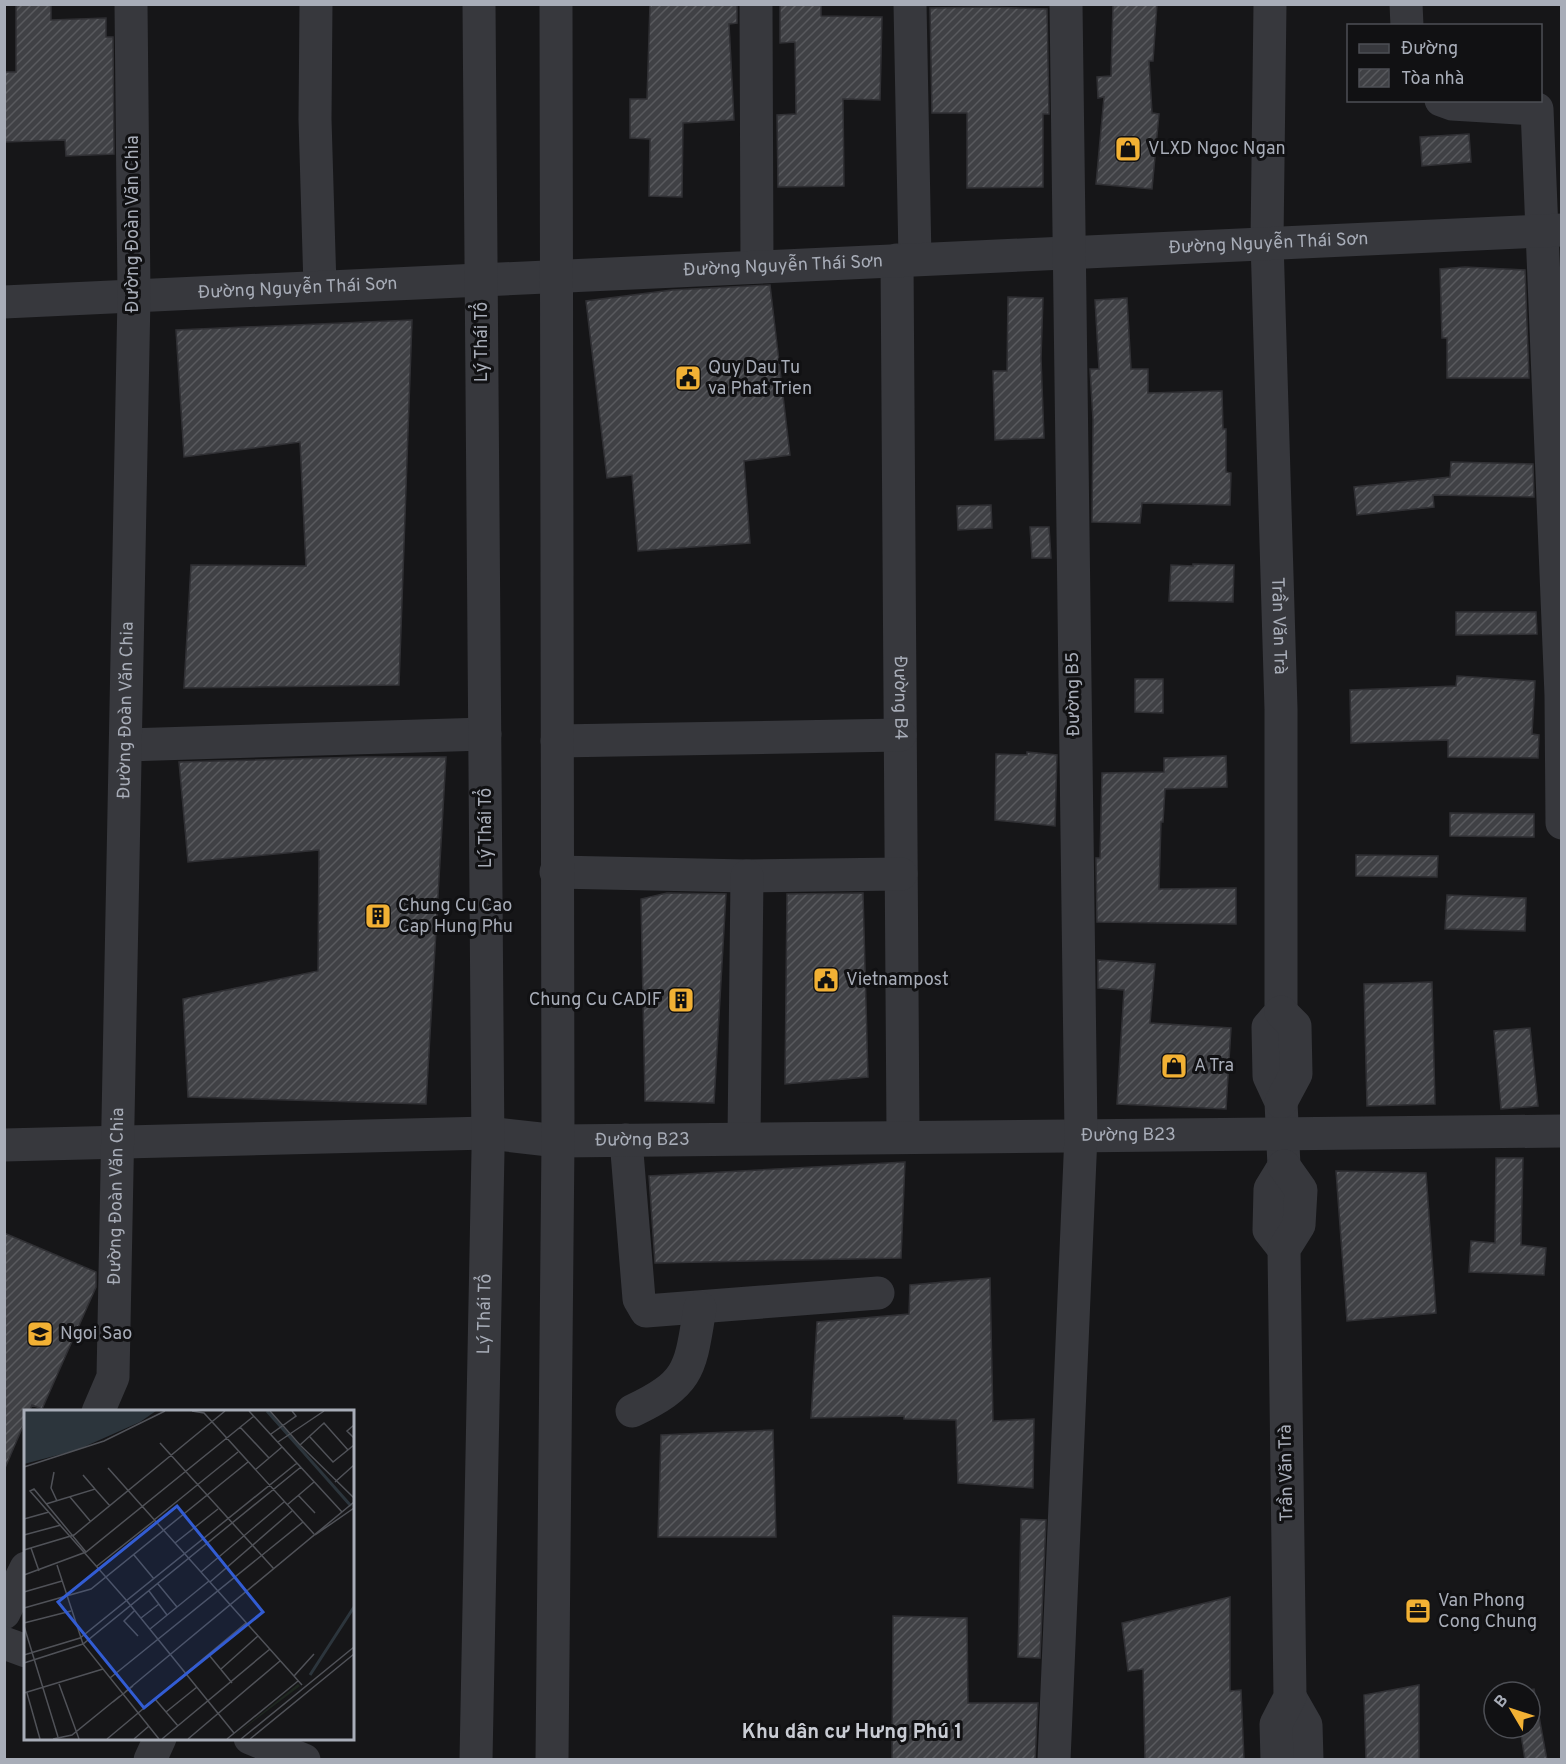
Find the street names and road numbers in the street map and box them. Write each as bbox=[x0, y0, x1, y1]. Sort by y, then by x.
street label: Đường Đoàn Văn Chia bbox=[122, 135, 145, 313]
street label: Đường Nguyễn Thái Sơn bbox=[1168, 227, 1369, 260]
street label: Đường Nguyễn Thái Sơn bbox=[683, 250, 883, 282]
street label: Đường Nguyễn Thái Sơn bbox=[197, 272, 398, 305]
street label: Lý Thái Tổ bbox=[467, 302, 494, 382]
street label: Trần Văn Trà bbox=[1266, 577, 1291, 675]
street label: Đường Đoàn Văn Chia bbox=[113, 621, 139, 799]
street label: Đường B5 bbox=[1062, 652, 1086, 736]
street label: Đường B4 bbox=[888, 656, 912, 740]
street label: Lý Thái Tổ bbox=[471, 788, 498, 868]
street label: Đường Đoàn Văn Chia bbox=[103, 1107, 130, 1285]
street label: Đường B23 bbox=[1081, 1123, 1176, 1147]
street label: Đường B23 bbox=[595, 1128, 690, 1152]
street label: Lý Thái Tổ bbox=[470, 1273, 497, 1355]
street label: Trần Văn Trà bbox=[1274, 1424, 1299, 1522]

